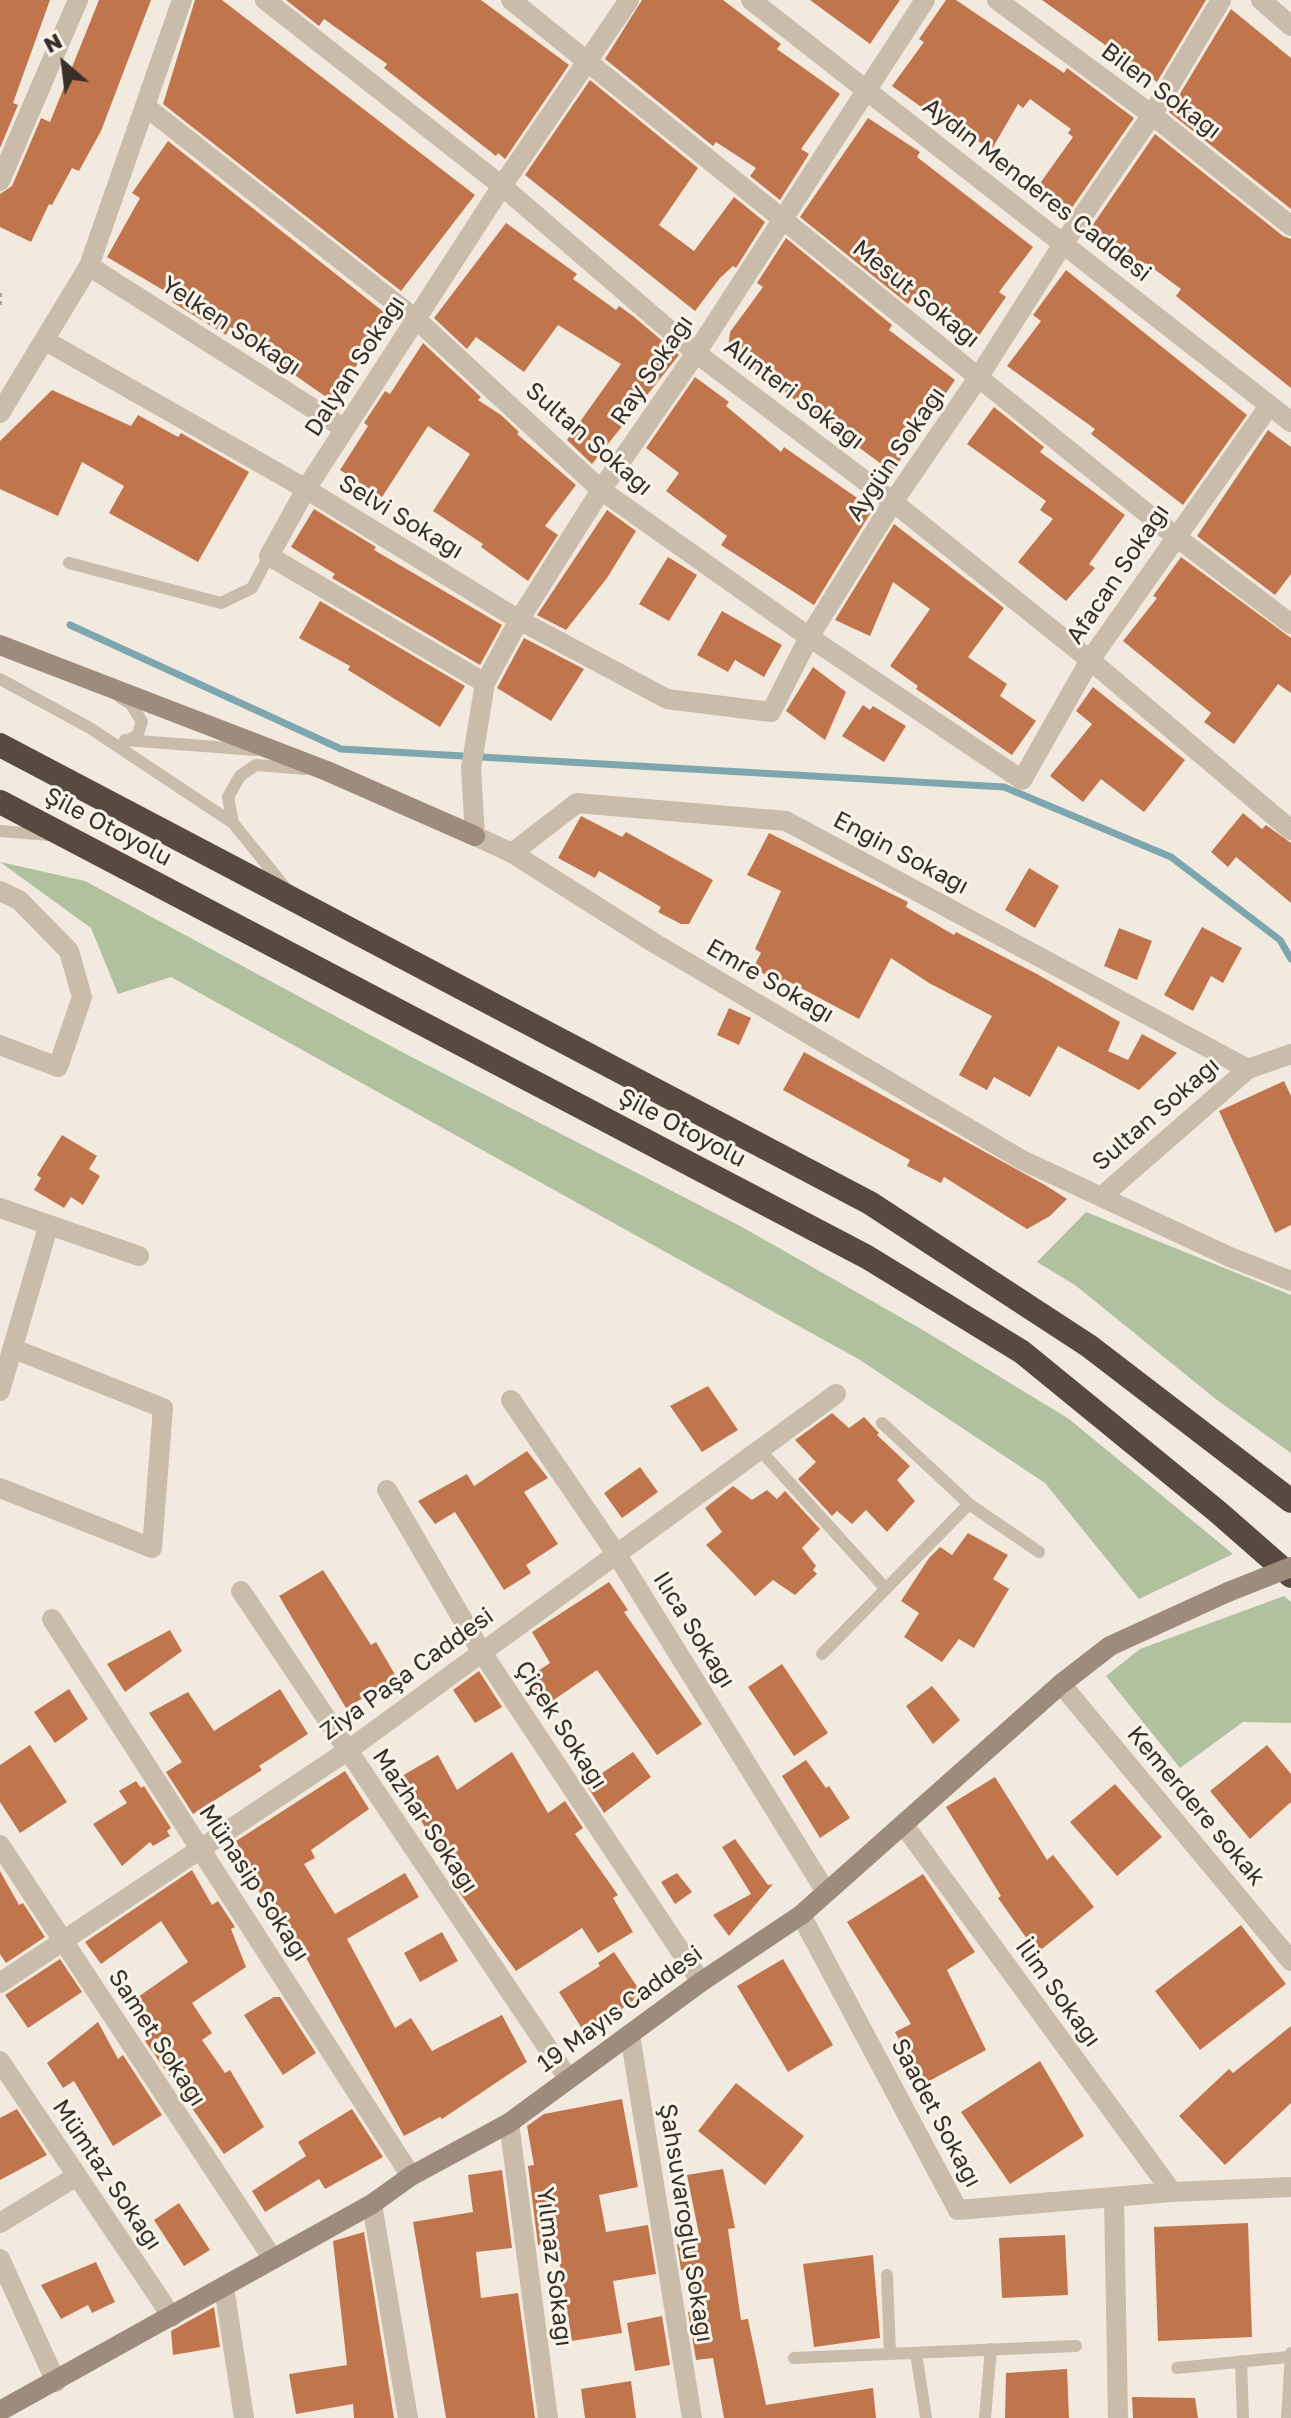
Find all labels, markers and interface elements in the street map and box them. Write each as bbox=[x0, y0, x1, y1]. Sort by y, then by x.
north arrow bbox=[24, 24, 104, 104]
text: N bbox=[39, 27, 66, 58]
street label: Bilen Sokağı bbox=[1095, 37, 1227, 145]
street label: Aydın Menderes Caddesi bbox=[917, 92, 1157, 288]
street label: Mesut Sokağı bbox=[847, 234, 985, 354]
street label: Yelken Sokağı bbox=[156, 270, 306, 382]
street label: Dalyan Sokağı bbox=[299, 290, 411, 442]
street label: Ray Sokağı bbox=[605, 310, 699, 430]
street label: Alınteri Sokağı bbox=[718, 332, 870, 456]
street label: Sultan Sokağı bbox=[520, 376, 658, 502]
street label: Aygün Sokağı bbox=[841, 382, 951, 526]
street label: Selvi Sokağı bbox=[334, 469, 468, 565]
street label: Afacan Sokağı bbox=[1061, 499, 1175, 649]
street label: Şile Otoyolu bbox=[39, 781, 177, 873]
street label: Engin Sokağı bbox=[828, 805, 974, 901]
street label: Emre Sokağı bbox=[701, 933, 839, 1029]
street label: Sultan Sokağı bbox=[1087, 1051, 1225, 1177]
street label: Şile Otoyolu bbox=[613, 1082, 751, 1174]
street label: Ilıca Sokağı bbox=[647, 1566, 741, 1694]
street label: Ziya Paşa Caddesi bbox=[315, 1602, 499, 1746]
street label: Çiçek Sokağı bbox=[509, 1655, 613, 1795]
street label: Kemerdere sokak bbox=[1121, 1720, 1271, 1892]
street label: Mazhar Sokağı bbox=[366, 1743, 484, 1899]
street label: Münasip Sokağı bbox=[193, 1799, 315, 1967]
street label: İlim Sokağı bbox=[1009, 1933, 1107, 2053]
street label: 19 Mayıs Caddesi bbox=[532, 1939, 708, 2079]
street label: Samet Sokağı bbox=[102, 1964, 212, 2112]
street label: Saadet Sokağı bbox=[885, 2034, 987, 2192]
street label: Mümtaz Sokağı bbox=[46, 2094, 168, 2256]
street label: Şahsuvaroğlu Sokağı bbox=[653, 2101, 719, 2345]
street label: Yılmaz Sokağı bbox=[530, 2186, 578, 2348]

